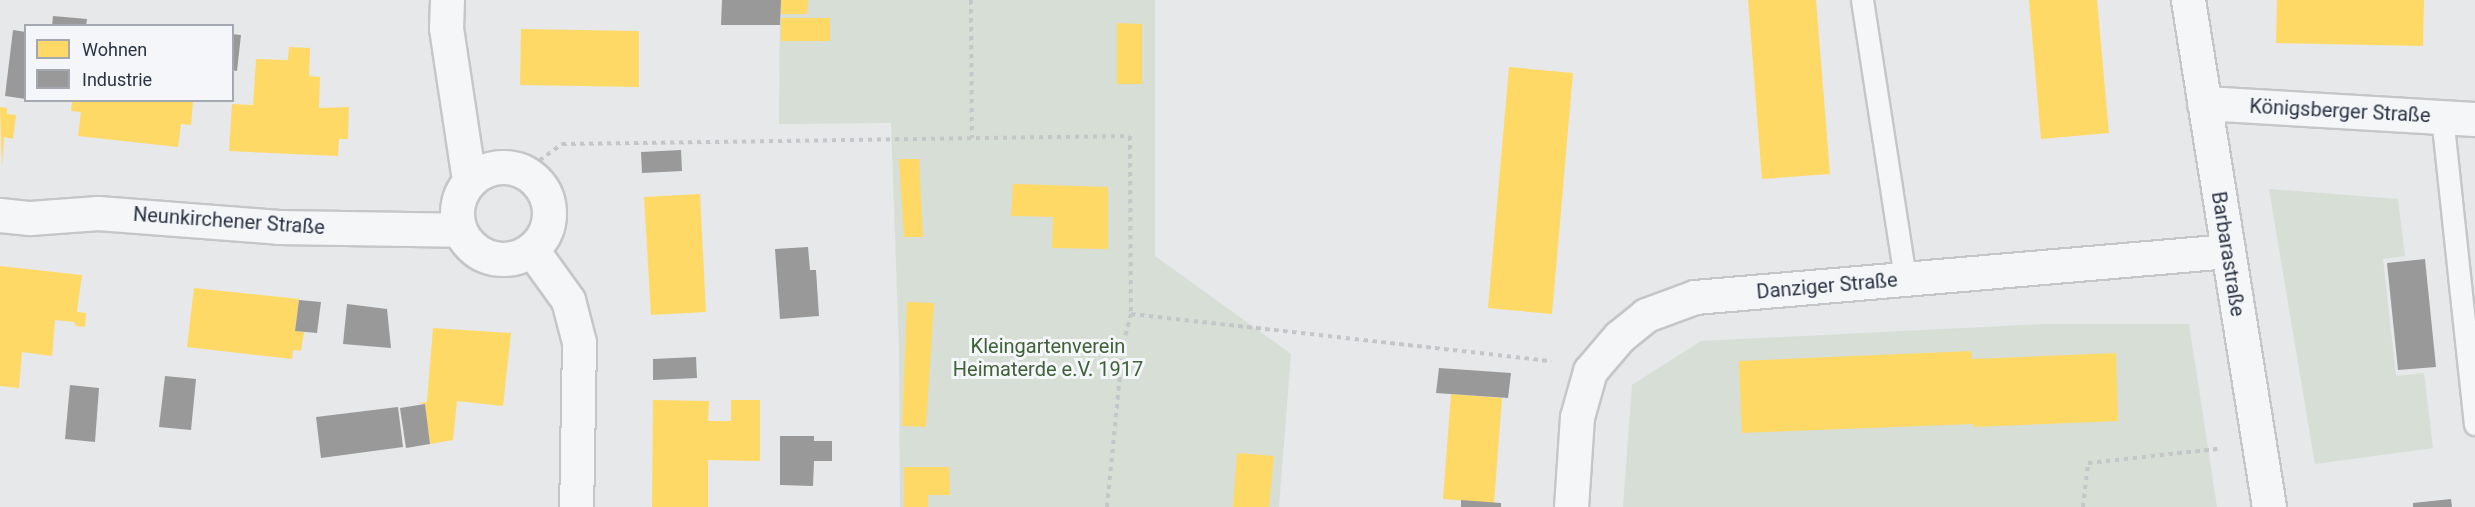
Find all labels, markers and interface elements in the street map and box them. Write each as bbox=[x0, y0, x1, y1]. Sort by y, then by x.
legend bbox=[24, 24, 234, 102]
text: Wohnen bbox=[82, 39, 147, 60]
text: Industrie bbox=[82, 69, 152, 90]
street label: Königsberger Straße bbox=[2249, 94, 2431, 128]
street label: Barbarastraße bbox=[2206, 190, 2250, 318]
street label: Neunkirchener Straße bbox=[132, 202, 326, 240]
street label: Danziger Straße bbox=[1755, 268, 1899, 304]
park label: Kleingartenverein Heimaterde e.V. 1917 bbox=[953, 335, 1143, 382]

